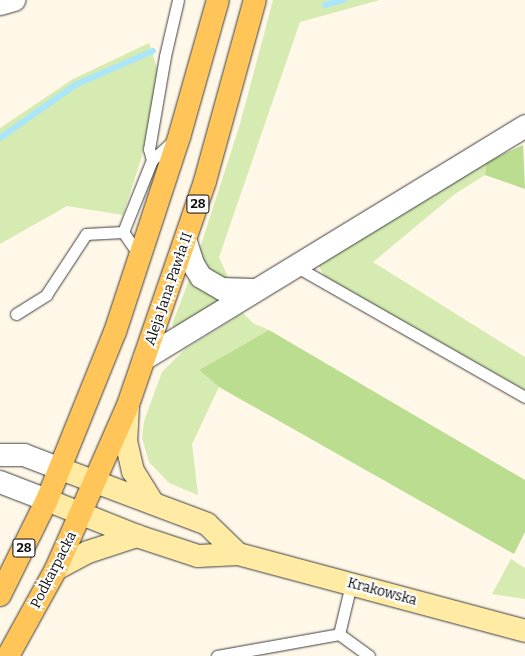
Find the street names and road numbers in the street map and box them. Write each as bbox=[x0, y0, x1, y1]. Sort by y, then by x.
road number: 28 bbox=[186, 193, 210, 215]
street label: Aleja Jana Pawła II bbox=[142, 230, 196, 348]
street label: Podkarpacka bbox=[27, 529, 81, 611]
road number: 28 bbox=[12, 537, 36, 559]
street label: Krakowska bbox=[345, 575, 419, 609]

